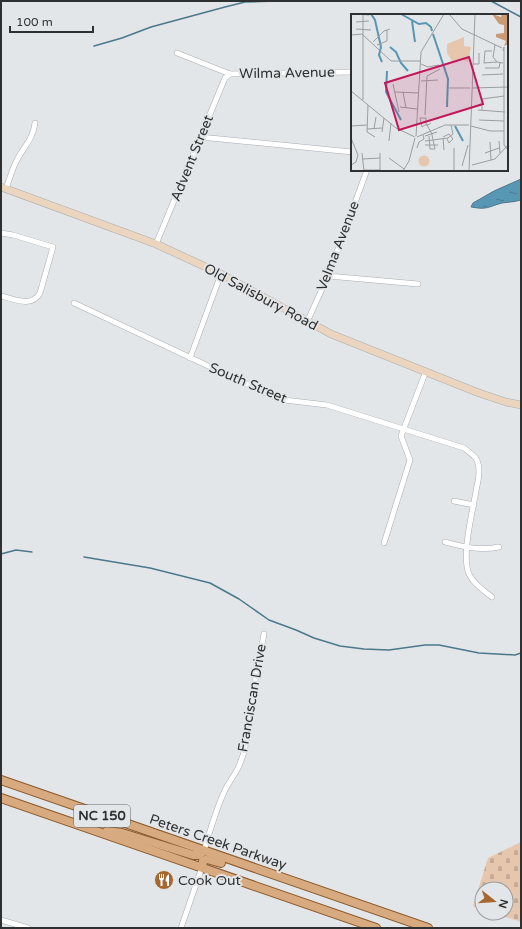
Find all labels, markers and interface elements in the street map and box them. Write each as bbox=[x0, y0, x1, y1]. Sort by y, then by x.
scale bar bbox=[10, 8, 93, 34]
inset map bbox=[351, 14, 508, 171]
text: 100 m bbox=[16, 15, 53, 29]
street label: Wilma Avenue bbox=[239, 64, 335, 82]
street label: Advent Street bbox=[167, 112, 217, 204]
street label: Velma Avenue bbox=[313, 199, 363, 293]
street label: Old Salisbury Road bbox=[201, 260, 321, 334]
street label: South Street bbox=[206, 359, 290, 407]
street label: Franciscan Drive bbox=[234, 643, 270, 753]
road number: NC 150 bbox=[74, 805, 130, 827]
street label: Peters Creek Parkway bbox=[147, 811, 289, 874]
restaurant icon: Cook Out bbox=[153, 869, 175, 891]
place label: Cook Out bbox=[178, 872, 242, 889]
north arrow bbox=[474, 881, 514, 921]
text: N bbox=[496, 898, 511, 910]

